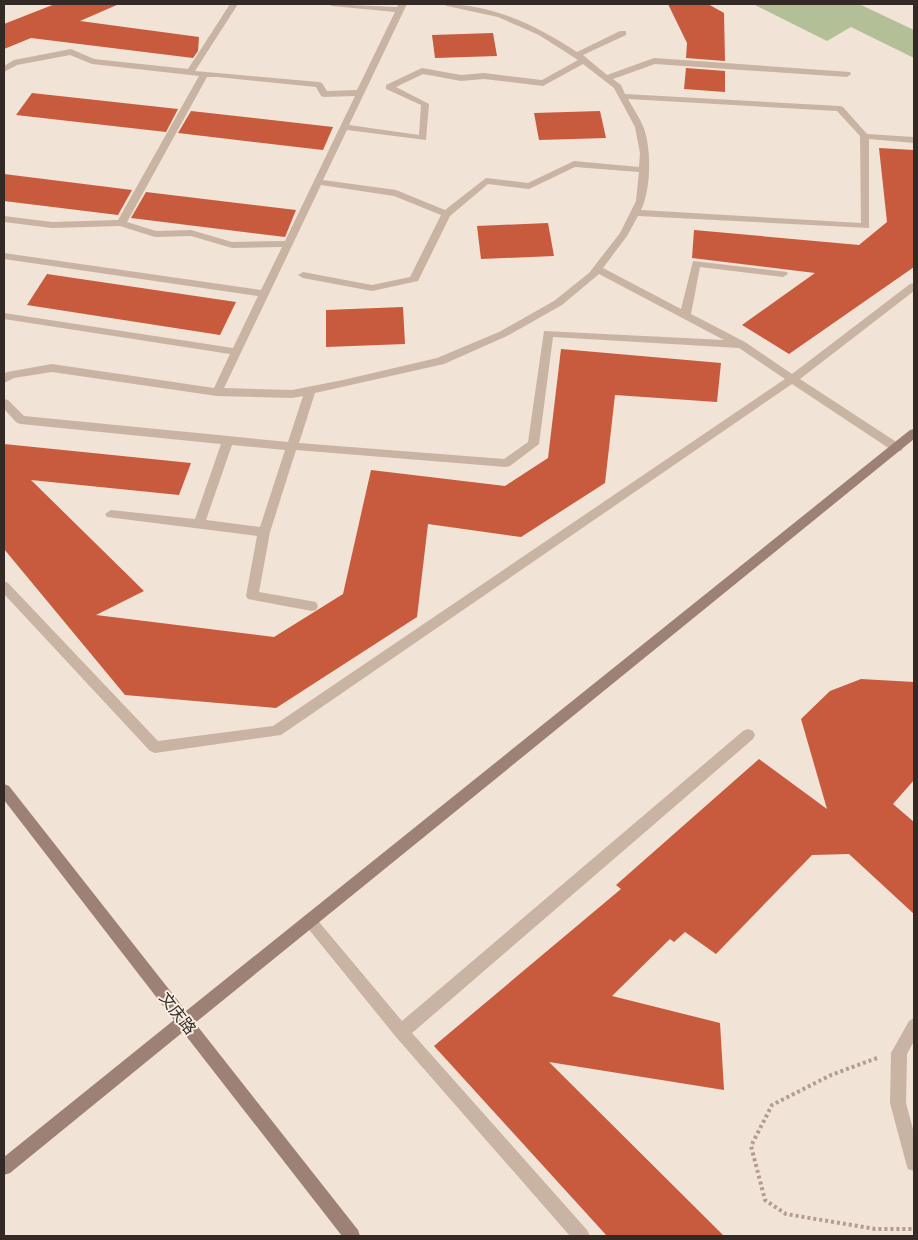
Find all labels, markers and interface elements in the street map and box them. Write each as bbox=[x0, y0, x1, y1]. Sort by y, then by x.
street label: 文庆路 bbox=[156, 989, 199, 1037]

